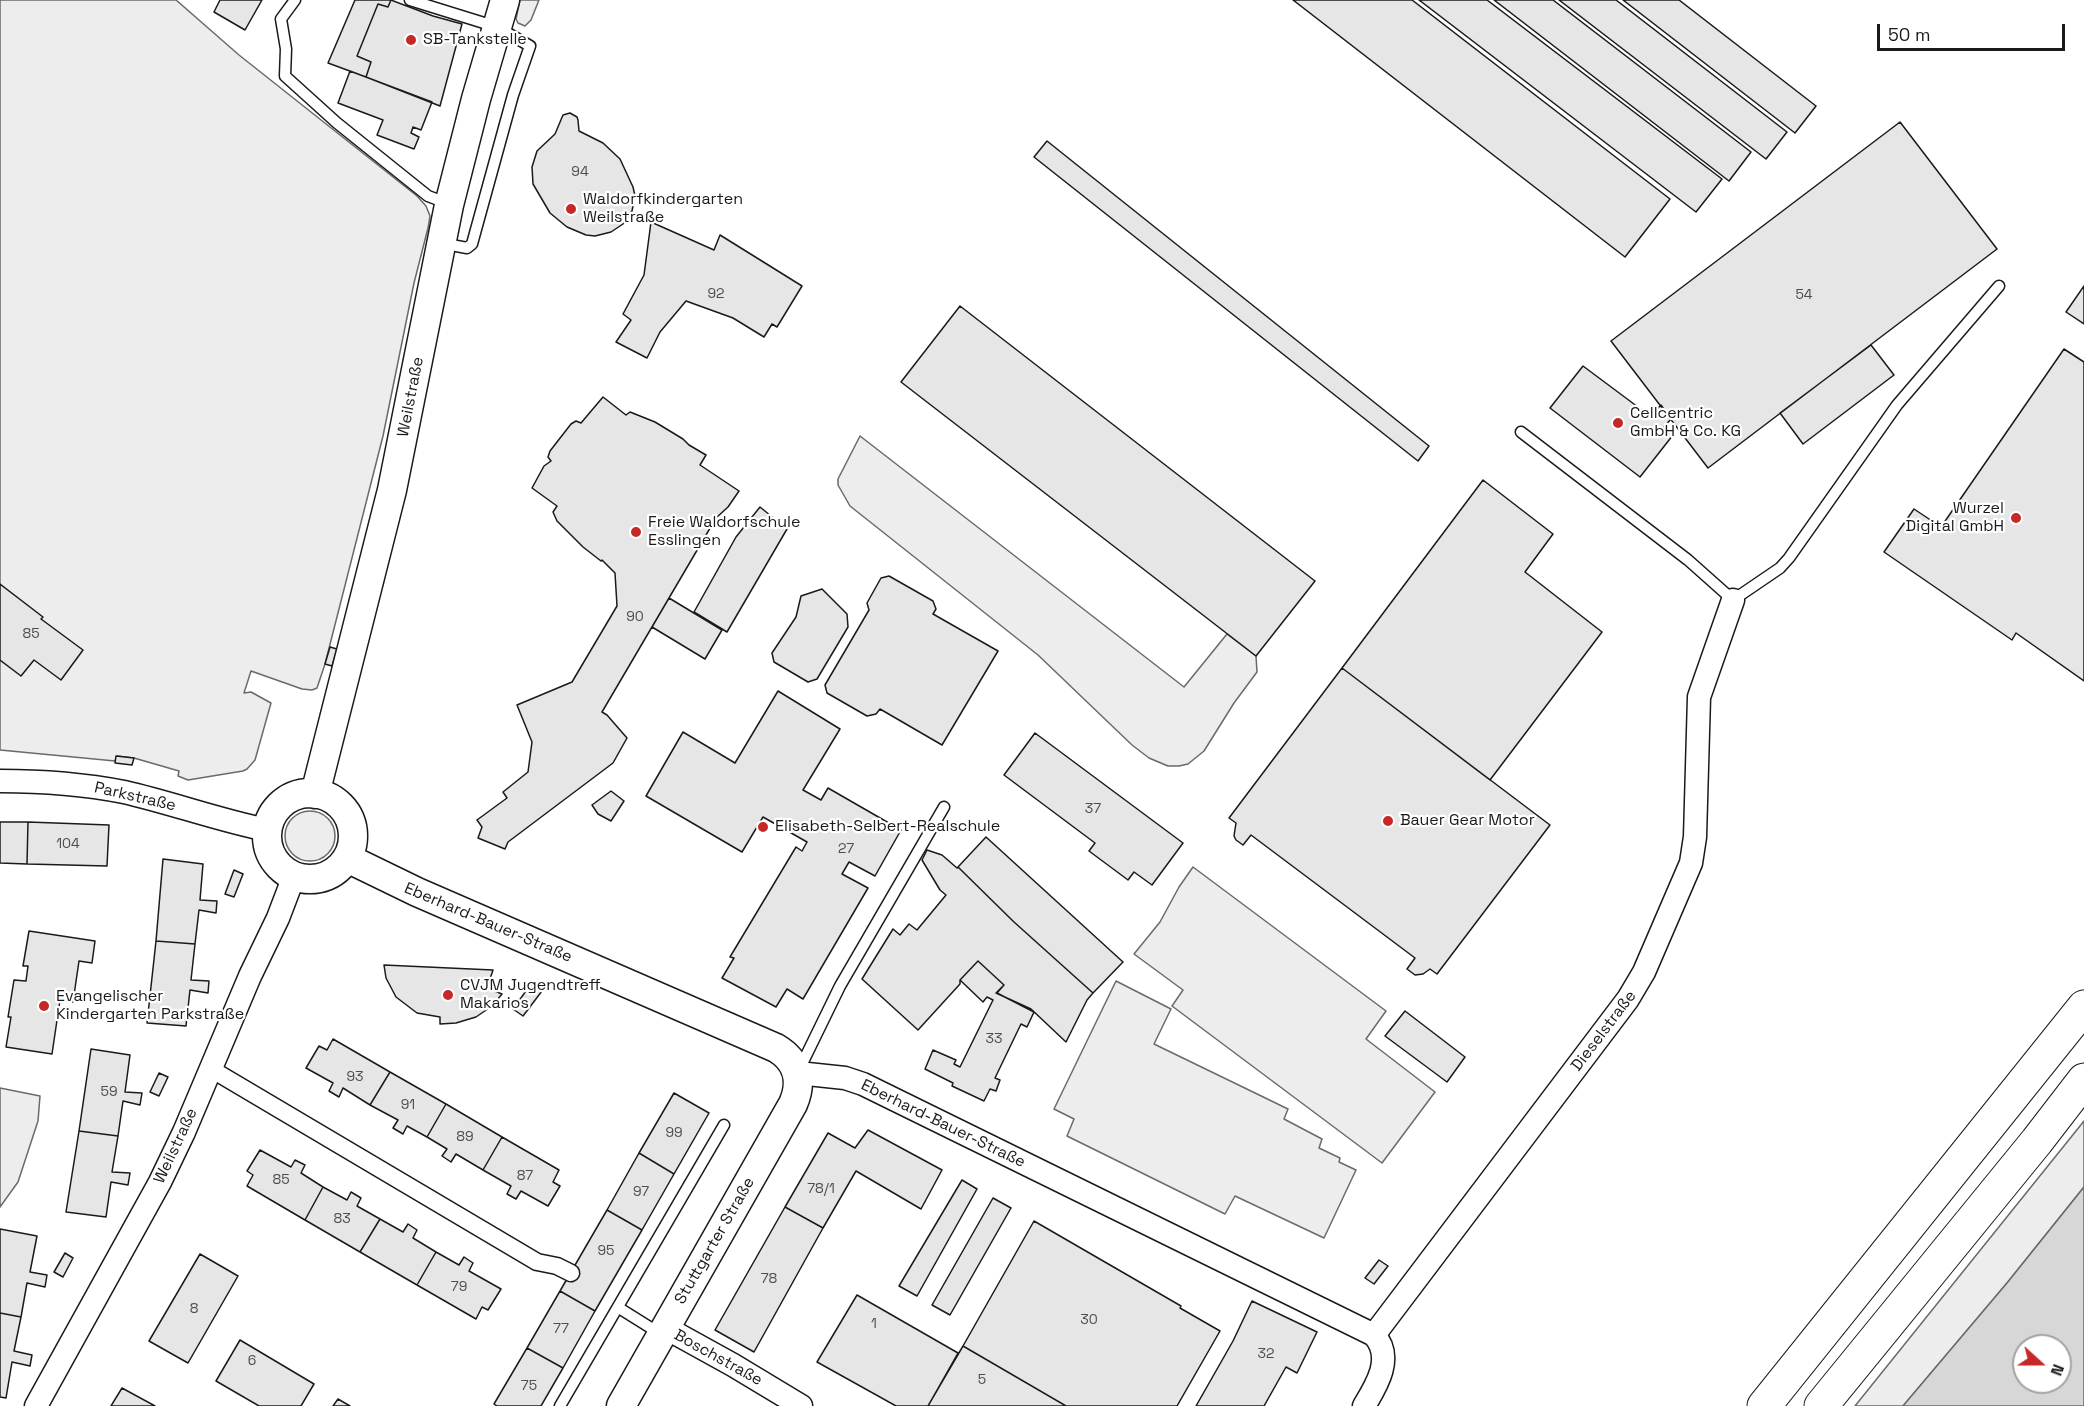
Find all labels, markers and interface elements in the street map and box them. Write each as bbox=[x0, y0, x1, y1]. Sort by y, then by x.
scale bar bbox=[1880, 12, 2068, 50]
text: 50 m bbox=[1888, 23, 1930, 46]
place label: SB-Tankstelle bbox=[423, 30, 527, 50]
marker: SB-Tankstelle bbox=[404, 33, 418, 47]
house number: 94 bbox=[571, 164, 589, 180]
place label: Waldorfkindergarten Weilstraße bbox=[583, 190, 743, 228]
marker: Waldorfkindergarten Weilstraße bbox=[564, 202, 578, 216]
house number: 92 bbox=[707, 286, 725, 302]
house number: 54 bbox=[1795, 287, 1813, 303]
street label: Weilstraße bbox=[394, 355, 428, 439]
place label: Cellcentric GmbH & Co. KG bbox=[1630, 404, 1741, 442]
marker: Cellcentric GmbH & Co. KG bbox=[1611, 416, 1625, 430]
place label: Wurzel Digital GmbH bbox=[1906, 499, 2004, 537]
marker: Wurzel Digital GmbH bbox=[2009, 511, 2023, 525]
place label: Freie Waldorfschule Esslingen bbox=[648, 513, 800, 551]
marker: Freie Waldorfschule Esslingen bbox=[629, 525, 643, 539]
house number: 90 bbox=[626, 609, 644, 625]
house number: 85 bbox=[22, 626, 40, 642]
street label: Parkstraße bbox=[92, 778, 178, 816]
house number: 37 bbox=[1085, 801, 1101, 817]
place label: Bauer Gear Motor bbox=[1400, 811, 1535, 831]
marker: Bauer Gear Motor bbox=[1381, 814, 1395, 828]
place label: Elisabeth-Selbert-Realschule bbox=[775, 817, 1000, 837]
marker: Elisabeth-Selbert-Realschule bbox=[756, 820, 770, 834]
house number: 104 bbox=[56, 836, 80, 852]
house number: 27 bbox=[838, 841, 854, 857]
street label: Eberhard-Bauer-Straße bbox=[401, 879, 575, 967]
place label: CVJM Jugendtreff Makarios bbox=[460, 976, 601, 1014]
place label: Evangelischer Kindergarten Parkstraße bbox=[56, 987, 244, 1025]
street label: Dieselstraße bbox=[1567, 987, 1641, 1075]
marker: CVJM Jugendtreff Makarios bbox=[441, 988, 455, 1002]
marker: Evangelischer Kindergarten Parkstraße bbox=[37, 999, 51, 1013]
house number: 33 bbox=[986, 1031, 1002, 1047]
house number: 93 bbox=[346, 1069, 364, 1085]
street label: Eberhard-Bauer-Straße bbox=[858, 1076, 1028, 1172]
house number: 59 bbox=[101, 1084, 117, 1100]
house number: 91 bbox=[401, 1097, 415, 1113]
street label: Weilstraße bbox=[150, 1105, 202, 1187]
house number: 99 bbox=[665, 1125, 683, 1141]
house number: 89 bbox=[456, 1129, 474, 1145]
house number: 87 bbox=[517, 1168, 533, 1184]
house number: 85 bbox=[272, 1172, 290, 1188]
street label: Stuttgarter Straße bbox=[671, 1174, 759, 1308]
house number: 78/1 bbox=[807, 1181, 835, 1197]
house number: 97 bbox=[633, 1184, 649, 1200]
house number: 83 bbox=[333, 1211, 351, 1227]
house number: 95 bbox=[598, 1243, 614, 1259]
house number: 78 bbox=[761, 1271, 777, 1287]
house number: 79 bbox=[451, 1279, 467, 1295]
house number: 8 bbox=[190, 1301, 198, 1317]
house number: 30 bbox=[1080, 1312, 1098, 1328]
house number: 1 bbox=[871, 1316, 877, 1332]
house number: 77 bbox=[553, 1321, 569, 1337]
street label: Boschstraße bbox=[670, 1326, 766, 1390]
north arrow bbox=[2012, 1334, 2072, 1394]
house number: 32 bbox=[1258, 1346, 1274, 1362]
house number: 6 bbox=[248, 1353, 256, 1369]
text: N bbox=[2046, 1361, 2069, 1379]
house number: 5 bbox=[978, 1372, 986, 1388]
house number: 75 bbox=[521, 1378, 537, 1394]

